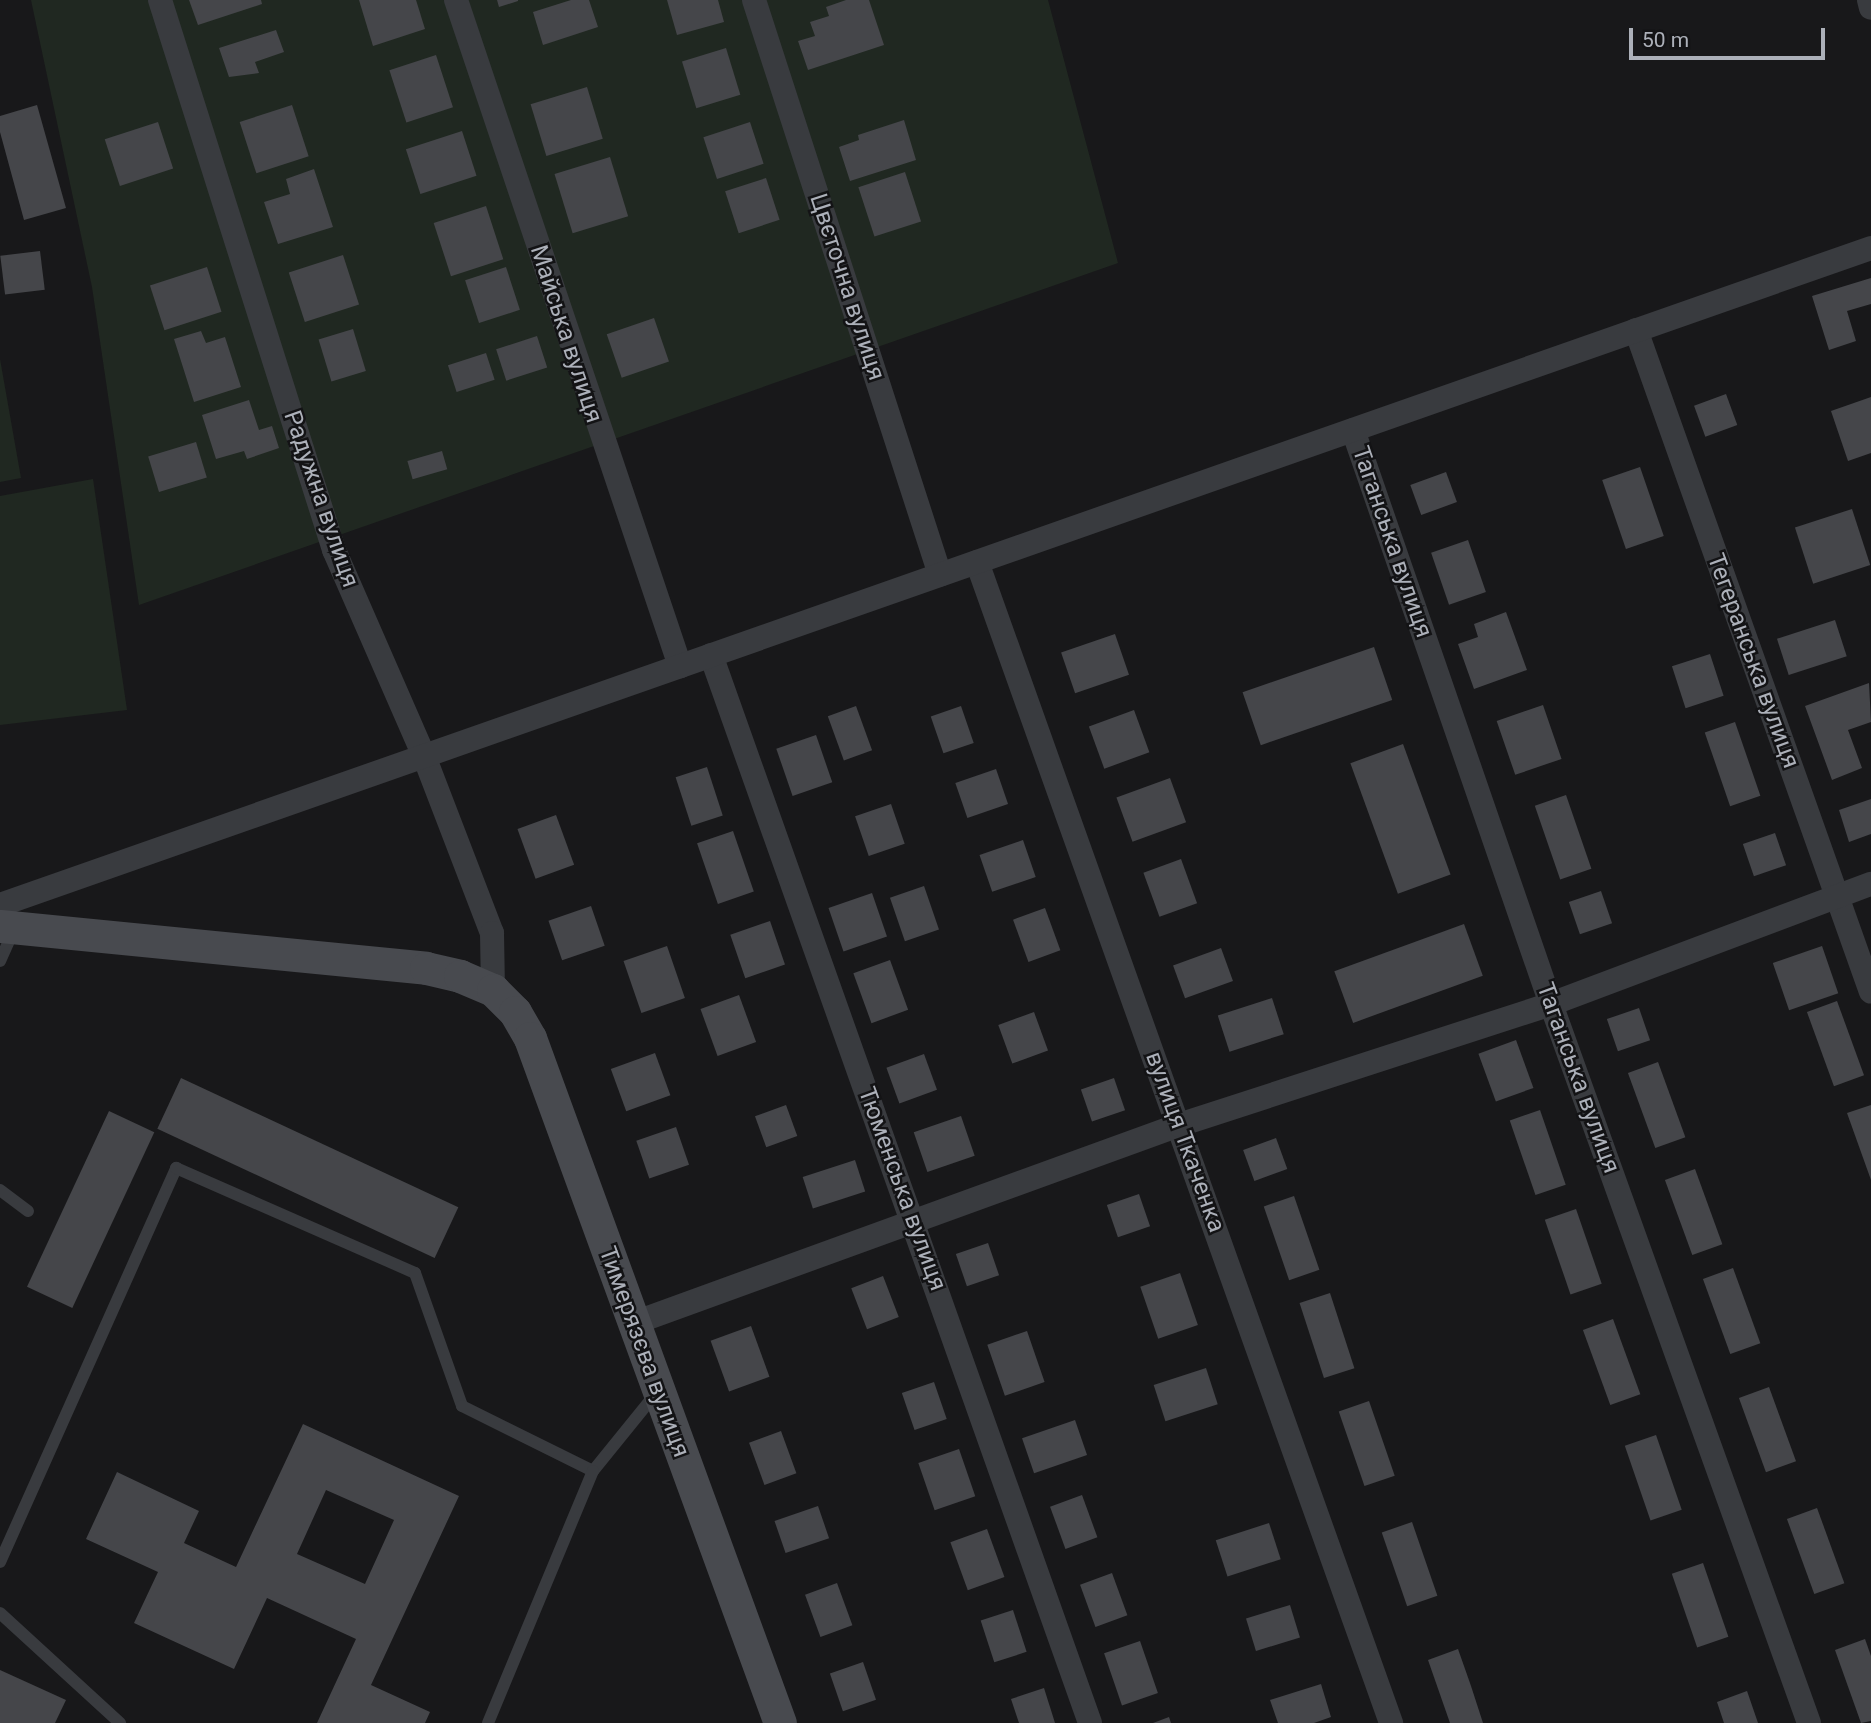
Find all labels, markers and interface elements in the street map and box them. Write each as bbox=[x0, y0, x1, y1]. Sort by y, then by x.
scale bar bbox=[1633, 14, 1829, 58]
text: 50 m bbox=[1642, 28, 1689, 52]
street label: Цвєточна вулиця bbox=[803, 190, 891, 384]
street label: Майська вулиця bbox=[524, 241, 608, 427]
street label: Радужна вулиця bbox=[277, 407, 365, 591]
street label: Таганська вулиця bbox=[1346, 443, 1438, 641]
street label: Тегеранська вулиця bbox=[1701, 550, 1805, 772]
street label: Таганська вулиця bbox=[1530, 979, 1626, 1177]
street label: вулиця Ткаченка bbox=[1139, 1048, 1231, 1236]
street label: Тюменська вулиця bbox=[852, 1083, 952, 1295]
street label: Тимерязєва вулиця bbox=[593, 1243, 695, 1461]

